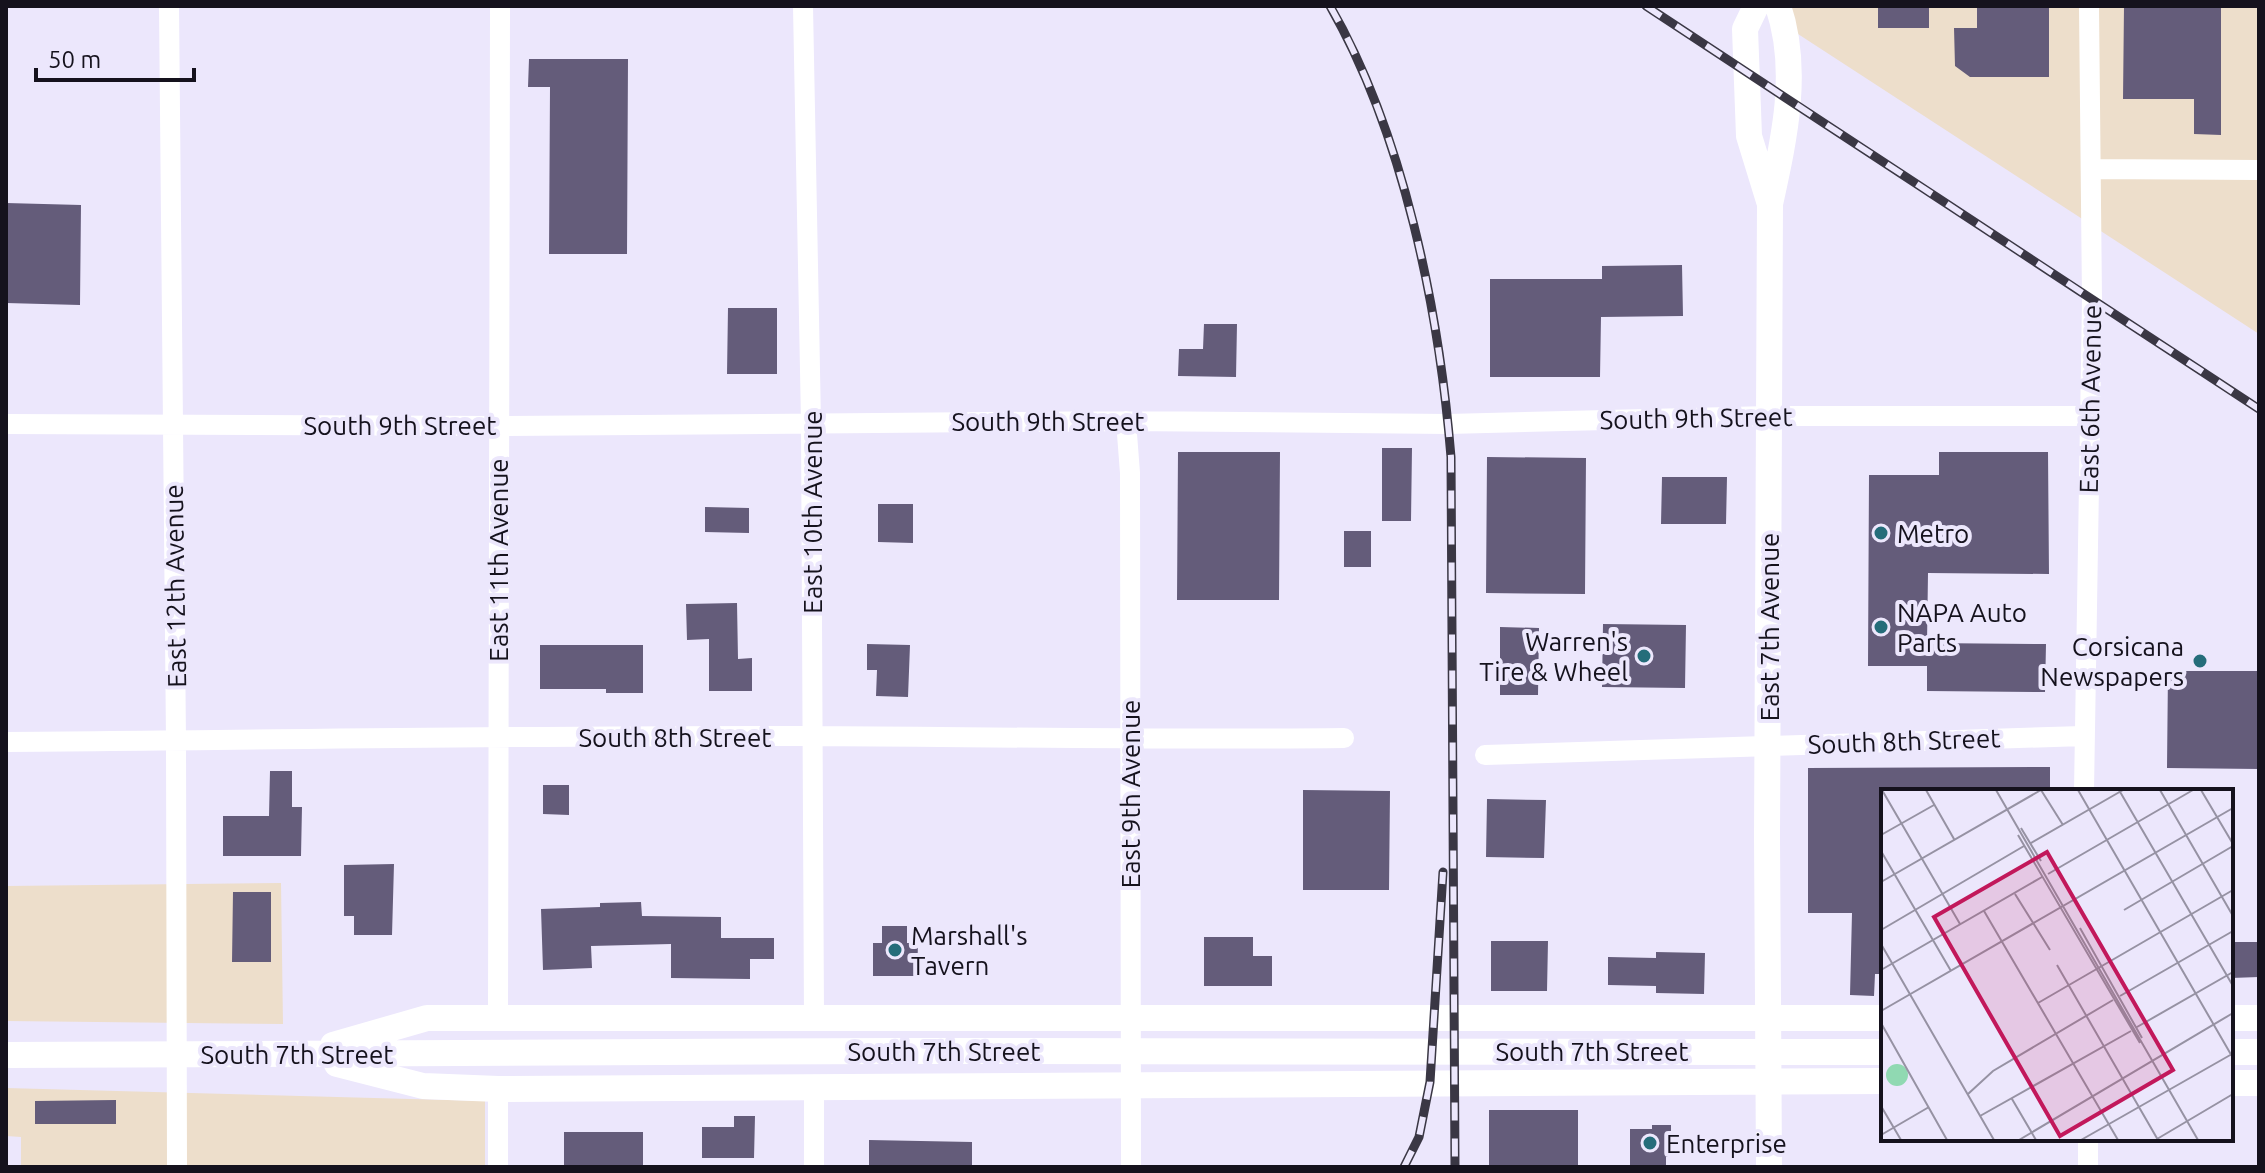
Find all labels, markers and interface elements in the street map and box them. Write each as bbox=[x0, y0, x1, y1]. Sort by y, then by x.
scale bar bbox=[36, 32, 194, 82]
text: 50 m bbox=[48, 46, 101, 73]
street label: East 6th Avenue bbox=[2074, 304, 2106, 494]
street label: South 9th Street bbox=[1599, 402, 1793, 434]
street label: South 9th Street bbox=[952, 407, 1144, 436]
street label: East 10th Avenue bbox=[798, 410, 827, 614]
street label: South 9th Street bbox=[304, 411, 496, 440]
street label: East 11th Avenue bbox=[484, 458, 513, 662]
street label: East 12th Avenue bbox=[159, 484, 191, 688]
place label: Metro bbox=[1897, 519, 1969, 548]
marker: Metro bbox=[1872, 524, 1890, 542]
street label: East 7th Avenue bbox=[1755, 533, 1784, 721]
place label: NAPA Auto Parts bbox=[1897, 598, 2027, 657]
marker: NAPA Auto Parts bbox=[1872, 618, 1890, 636]
place label: Warren's Tire & Wheel bbox=[1479, 627, 1628, 686]
place label: Corsicana Newspapers bbox=[2040, 632, 2184, 691]
marker: Warren's Tire & Wheel bbox=[1635, 647, 1653, 665]
marker: Corsicana Newspapers bbox=[2191, 652, 2209, 670]
street label: East 9th Avenue bbox=[1116, 700, 1145, 888]
street label: South 8th Street bbox=[579, 723, 771, 752]
street label: South 8th Street bbox=[1807, 723, 2001, 759]
inset map bbox=[1881, 789, 2233, 1141]
place label: Marshall's Tavern bbox=[911, 921, 1027, 980]
marker: Marshall's Tavern bbox=[886, 941, 904, 959]
street label: South 7th Street bbox=[848, 1037, 1040, 1066]
street label: South 7th Street bbox=[1496, 1037, 1688, 1066]
street label: South 7th Street bbox=[201, 1040, 393, 1069]
place label: Enterprise bbox=[1666, 1129, 1787, 1158]
marker: Enterprise bbox=[1641, 1134, 1659, 1152]

